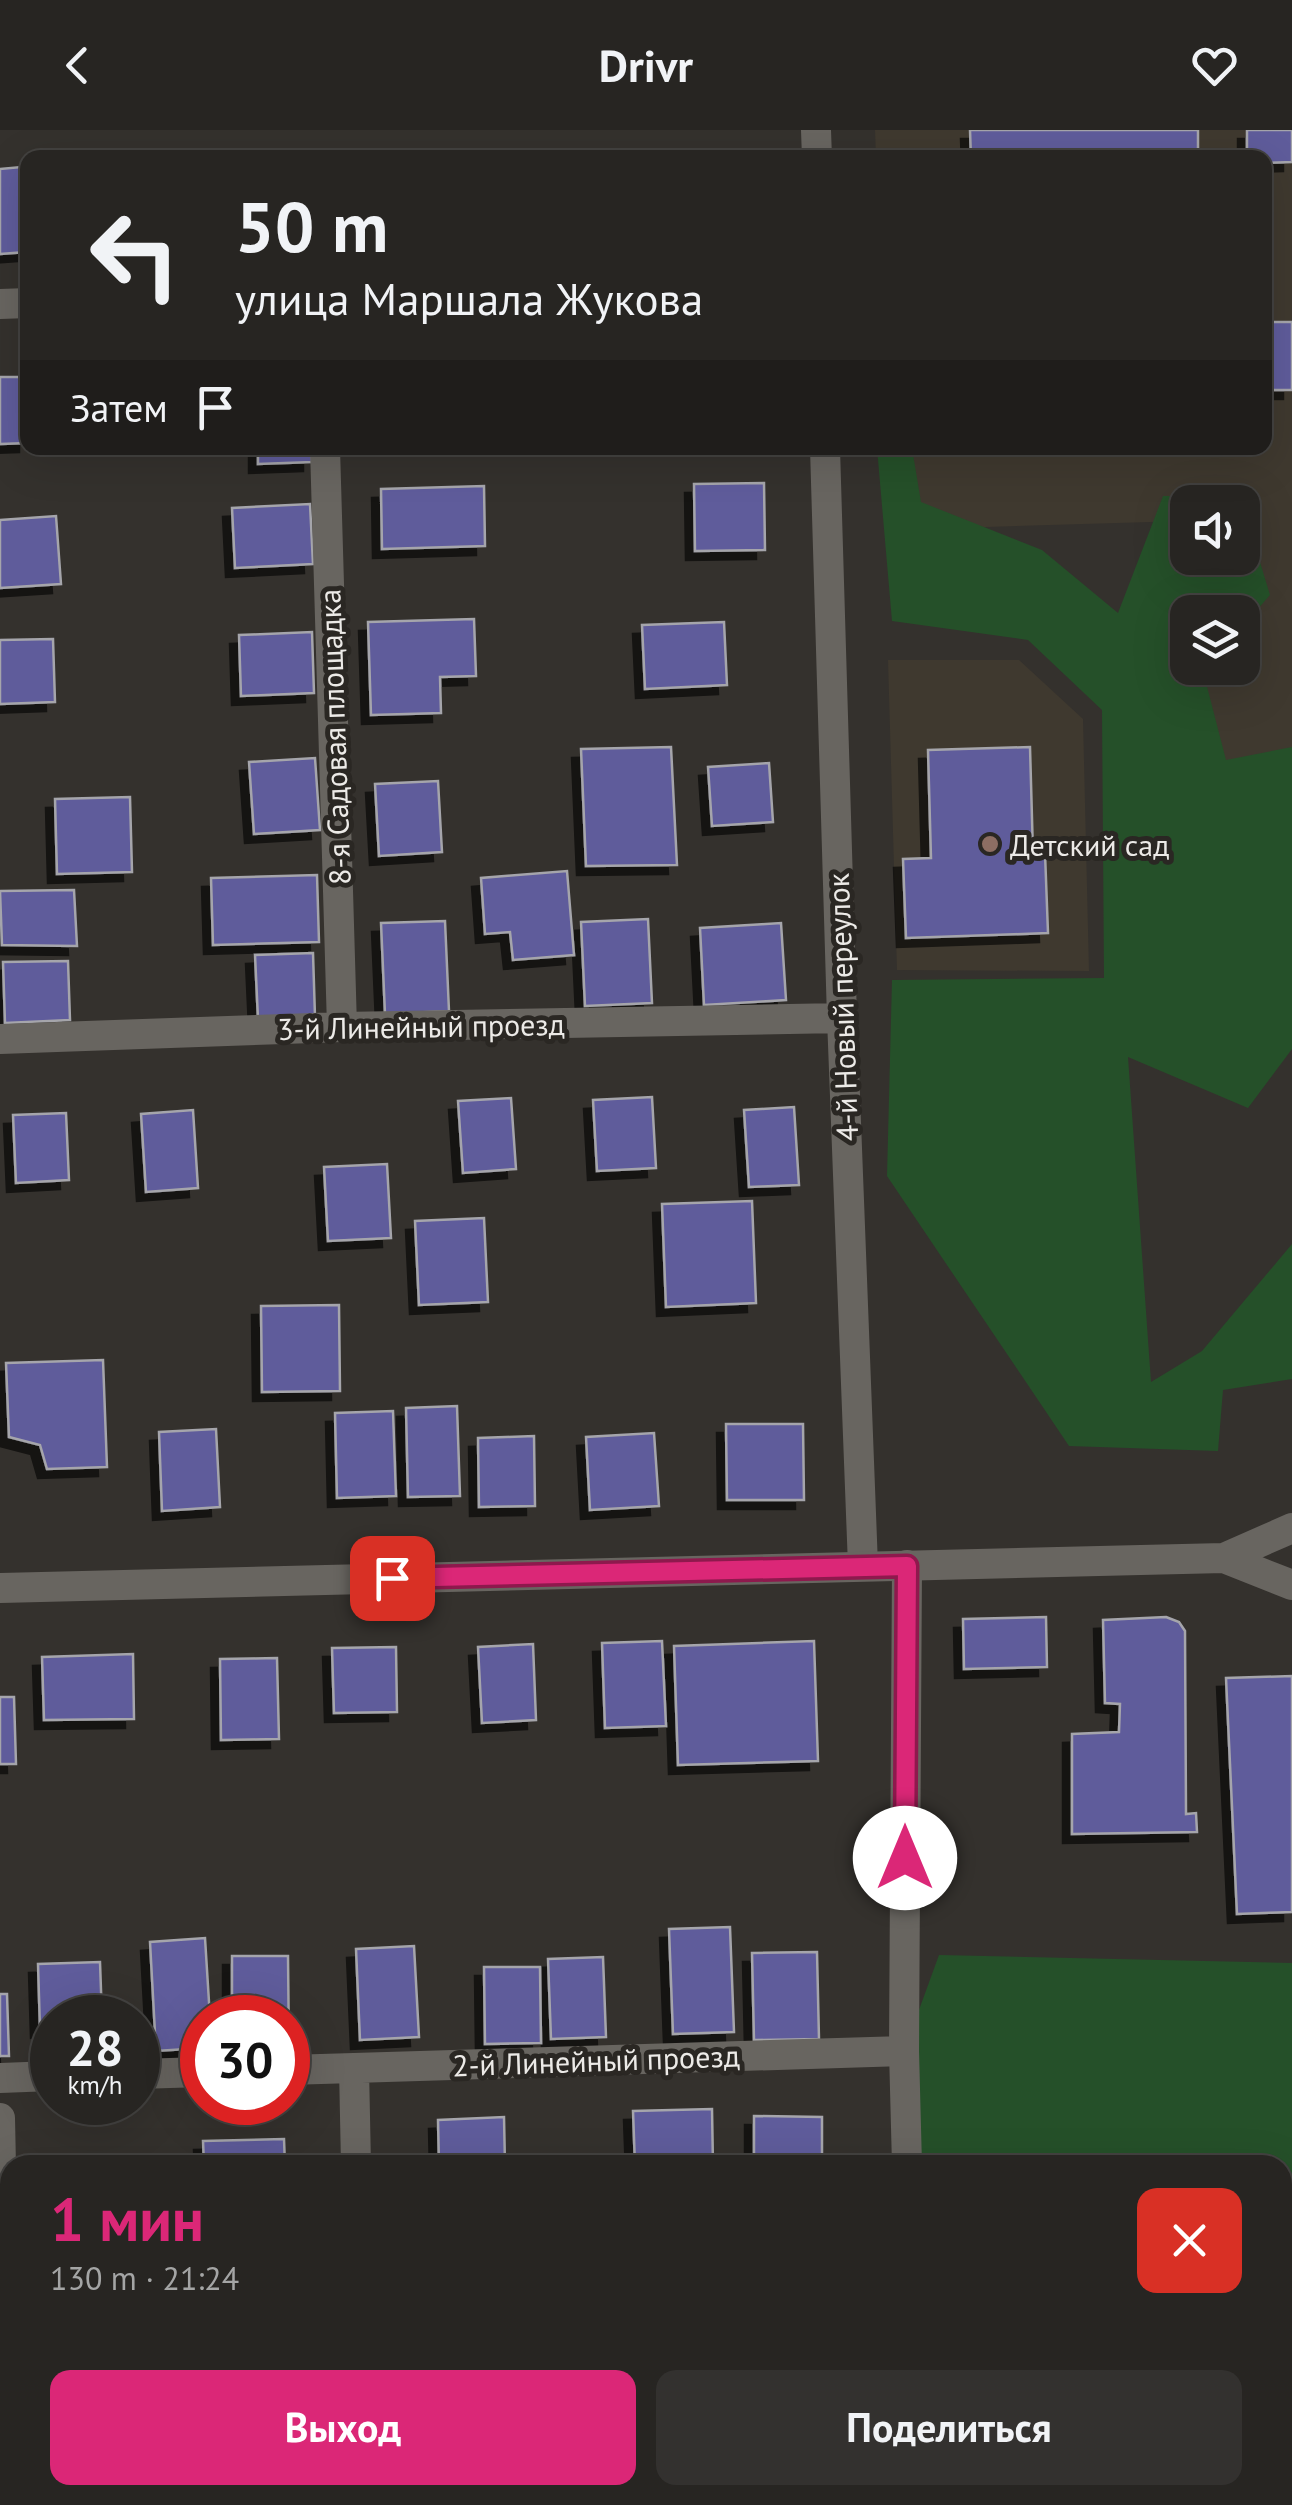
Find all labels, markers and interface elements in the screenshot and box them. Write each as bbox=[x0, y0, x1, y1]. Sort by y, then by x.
text: Drivr bbox=[599, 36, 693, 94]
icon: back bbox=[50, 38, 105, 93]
icon: heart bbox=[1187, 38, 1242, 93]
text: 50 m bbox=[235, 181, 388, 271]
icon: left bbox=[70, 190, 200, 320]
text: улица Маршала Жукова bbox=[235, 269, 703, 327]
icon: arrive bbox=[188, 380, 243, 435]
text: Затем bbox=[70, 383, 168, 432]
map controls bbox=[1170, 485, 1260, 685]
button: sound bbox=[1170, 485, 1260, 575]
street label: 8-я Садовая площадка bbox=[309, 588, 359, 886]
button: layers bbox=[1170, 595, 1260, 685]
place label: Детский сад bbox=[1010, 825, 1169, 864]
marker: Детский сад bbox=[979, 833, 1001, 855]
street label: 4-й Новый переулок bbox=[818, 872, 866, 1142]
street label: 3-й Линейный проезд bbox=[277, 1004, 565, 1048]
pin bbox=[350, 1536, 435, 1621]
icon: arrive bbox=[365, 1551, 420, 1606]
position arrow bbox=[853, 1806, 957, 1910]
speed limit sign: 30 bbox=[180, 1995, 310, 2125]
text: 28 bbox=[67, 2015, 123, 2080]
street label: 2-й Линейный проезд bbox=[452, 2035, 740, 2085]
text: km/h bbox=[68, 2069, 122, 2101]
text: 1 мин bbox=[50, 2180, 204, 2258]
button: close bbox=[1137, 2188, 1242, 2293]
text: 130 m · 21:24 bbox=[50, 2257, 239, 2299]
button: Выход bbox=[50, 2370, 636, 2485]
button: Поделиться bbox=[656, 2370, 1242, 2485]

